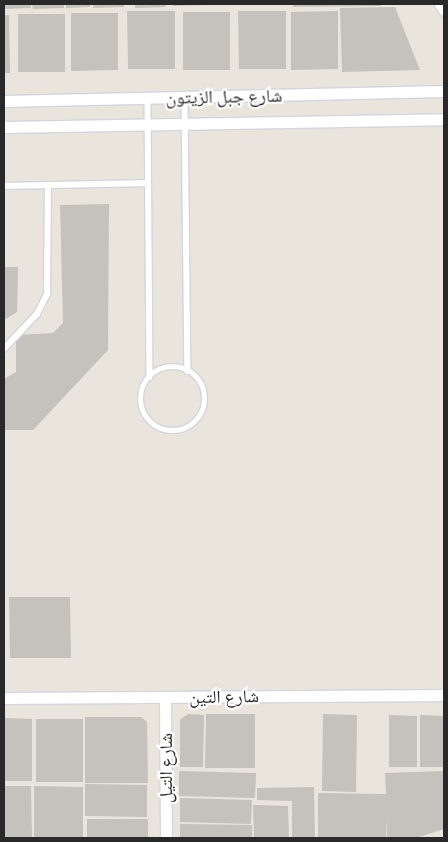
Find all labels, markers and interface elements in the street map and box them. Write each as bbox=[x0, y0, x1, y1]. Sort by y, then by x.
street label: شارع جبل الزيتون bbox=[165, 85, 283, 109]
street label: شارع التين bbox=[189, 686, 259, 708]
street label: شارع التيل bbox=[155, 733, 177, 803]

